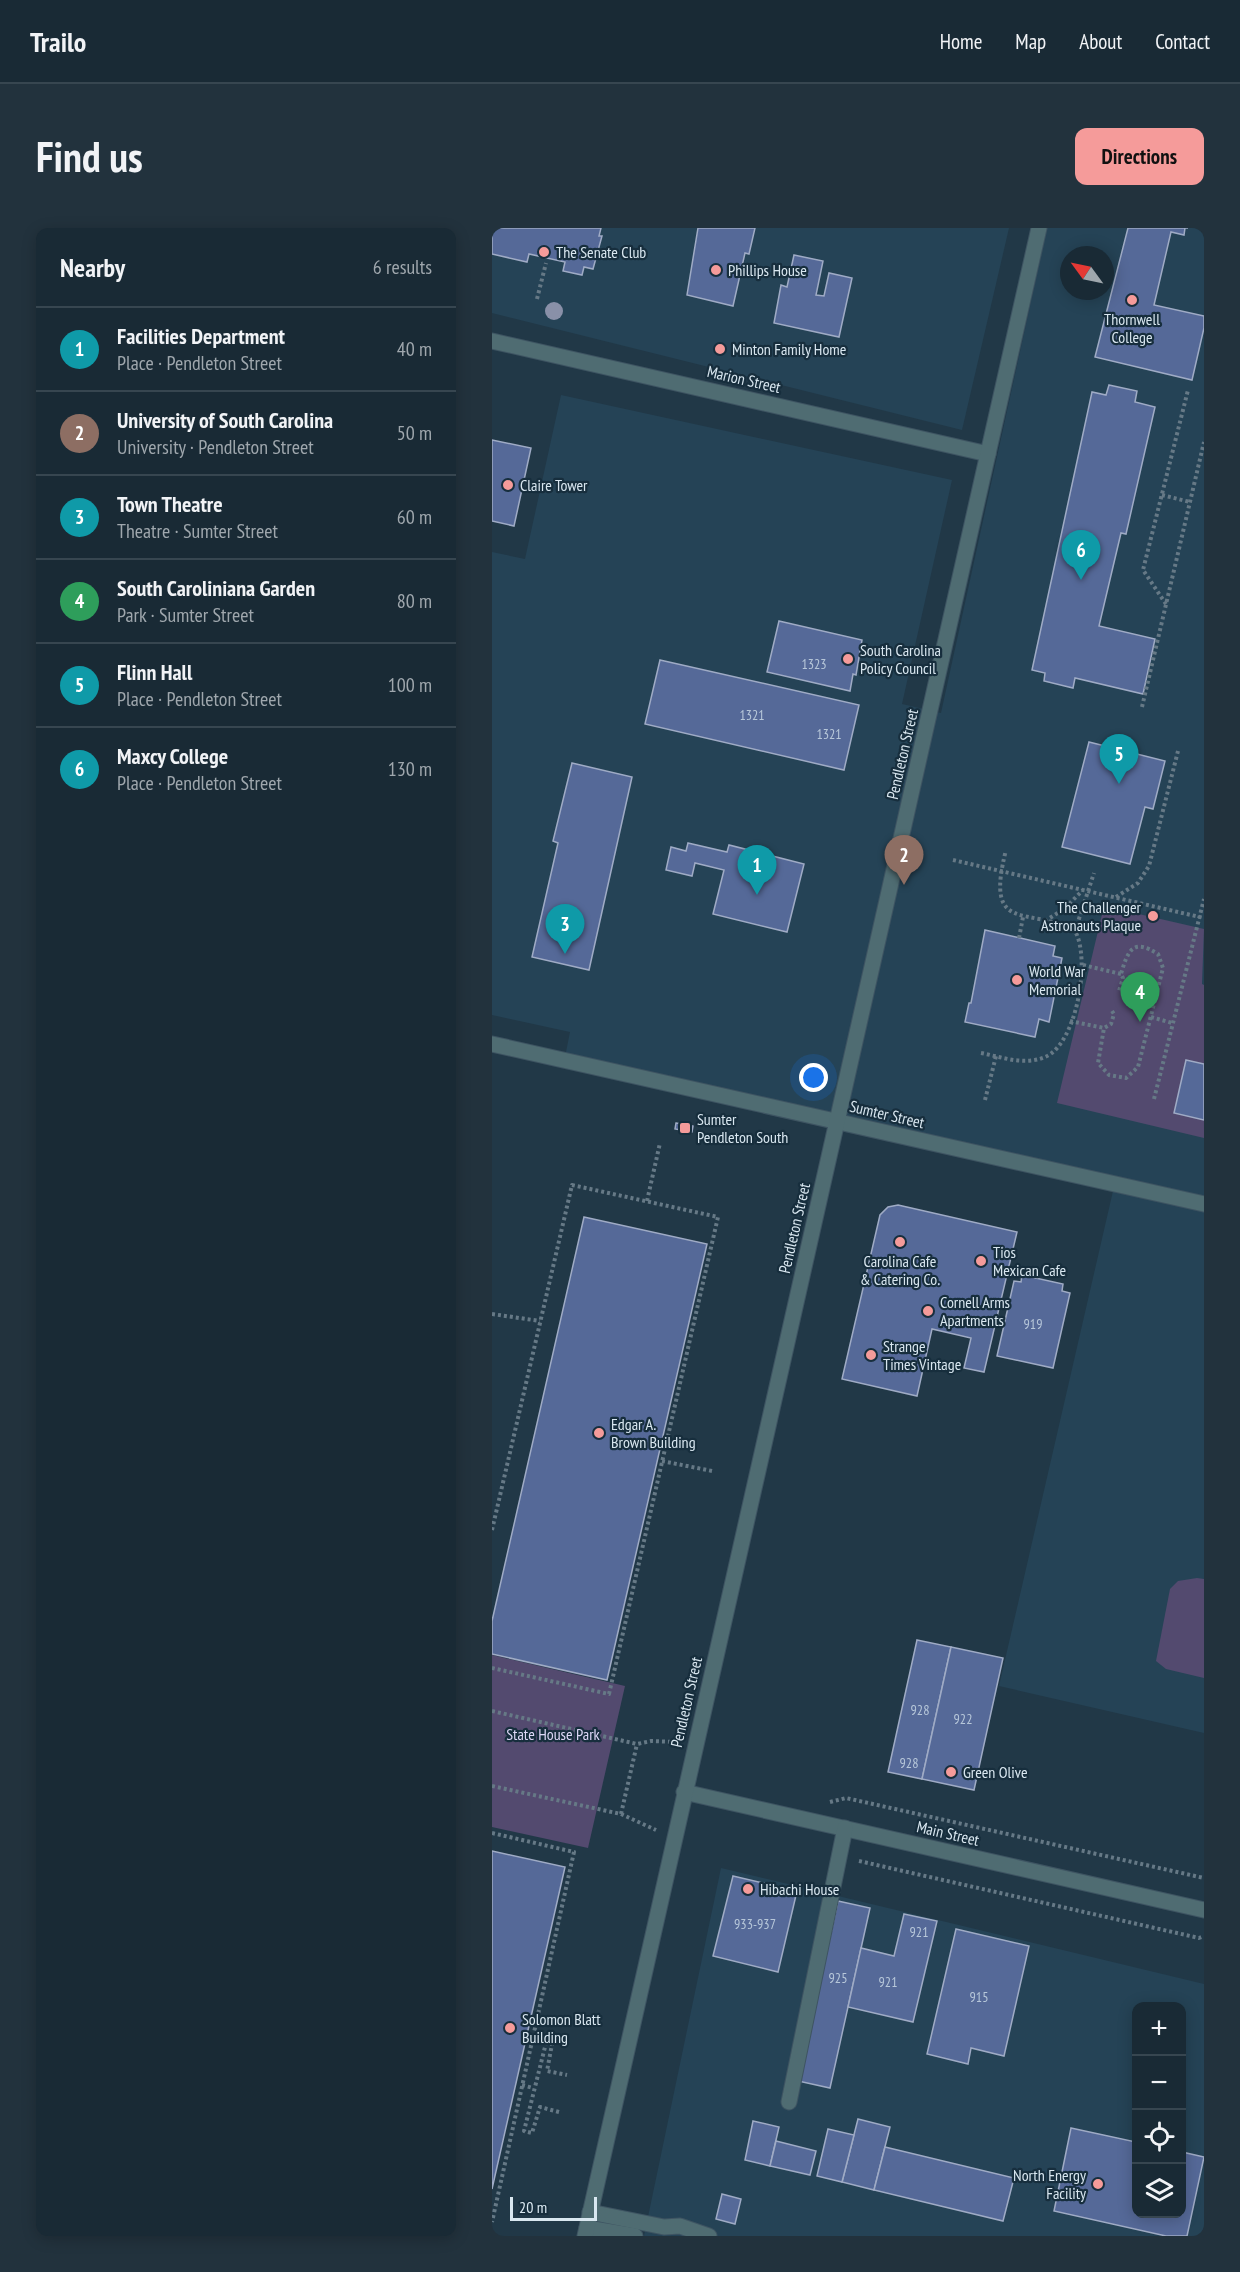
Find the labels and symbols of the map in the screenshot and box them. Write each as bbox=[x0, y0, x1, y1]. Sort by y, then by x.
place label: The Senate Club bbox=[556, 242, 646, 262]
marker: The Senate Club bbox=[537, 245, 551, 259]
north arrow bbox=[1060, 246, 1114, 300]
place label: Phillips House bbox=[728, 260, 807, 280]
marker: Phillips House bbox=[709, 263, 723, 277]
marker: Thornwell College bbox=[1125, 293, 1139, 307]
place label: Thornwell College bbox=[1104, 309, 1160, 347]
place label: Minton Family Home bbox=[732, 339, 846, 359]
marker: Minton Family Home bbox=[713, 342, 727, 356]
street label: Marion Street bbox=[705, 361, 783, 397]
place label: Claire Tower bbox=[520, 475, 588, 495]
marker: Claire Tower bbox=[501, 478, 515, 492]
pin: 6 bbox=[1062, 530, 1100, 580]
place label: South Carolina Policy Council bbox=[860, 640, 941, 678]
marker: South Carolina Policy Council bbox=[841, 652, 855, 666]
house number: 1323 bbox=[801, 655, 827, 673]
house number: 1321 bbox=[739, 706, 765, 724]
street label: Pendleton Street bbox=[882, 706, 922, 801]
house number: 1321 bbox=[816, 725, 842, 743]
pin: 5 bbox=[1100, 734, 1138, 784]
pin: 2 bbox=[884, 836, 924, 885]
pin: 1 bbox=[738, 846, 776, 895]
place label: The Challenger Astronauts Plaque bbox=[1041, 897, 1142, 935]
pin: 3 bbox=[546, 904, 584, 954]
marker: The Challenger Astronauts Plaque bbox=[1146, 909, 1160, 923]
place label: World War Memorial bbox=[1029, 961, 1086, 999]
pin: 4 bbox=[1120, 972, 1160, 1022]
marker: World War Memorial bbox=[1010, 973, 1024, 987]
your location bbox=[799, 1063, 828, 1092]
street label: Sumter Street bbox=[848, 1096, 927, 1132]
place label: Sumter Pendleton South bbox=[697, 1109, 788, 1147]
marker: Sumter Pendleton South bbox=[678, 1121, 692, 1135]
street label: Pendleton Street bbox=[774, 1180, 814, 1275]
marker: Carolina Cafe & Catering Co. bbox=[893, 1235, 907, 1249]
place label: Tios Mexican Cafe bbox=[993, 1242, 1066, 1280]
place label: Carolina Cafe & Catering Co. bbox=[860, 1251, 940, 1289]
marker: Tios Mexican Cafe bbox=[974, 1254, 988, 1268]
place label: Cornell Arms Apartments bbox=[940, 1292, 1010, 1330]
marker: Cornell Arms Apartments bbox=[921, 1304, 935, 1318]
house number: 919 bbox=[1024, 1315, 1042, 1333]
place label: Strange Times Vintage bbox=[883, 1336, 961, 1374]
marker: Strange Times Vintage bbox=[864, 1348, 878, 1362]
place label: Edgar A. Brown Building bbox=[611, 1414, 696, 1452]
marker: Edgar A. Brown Building bbox=[592, 1426, 606, 1440]
street label: Pendleton Street bbox=[666, 1654, 706, 1749]
house number: 928 bbox=[911, 1701, 929, 1719]
house number: 922 bbox=[954, 1710, 972, 1728]
park label: State House Park bbox=[506, 1724, 601, 1744]
house number: 928 bbox=[900, 1754, 918, 1772]
place label: Green Olive bbox=[963, 1762, 1028, 1782]
marker: Green Olive bbox=[944, 1765, 958, 1779]
street label: Main Street bbox=[915, 1816, 982, 1850]
place label: Hibachi House bbox=[760, 1879, 839, 1899]
marker: Hibachi House bbox=[741, 1882, 755, 1896]
house number: 933-937 bbox=[734, 1915, 776, 1933]
house number: 921 bbox=[910, 1923, 928, 1941]
house number: 925 bbox=[829, 1969, 847, 1987]
house number: 921 bbox=[879, 1973, 897, 1991]
house number: 915 bbox=[970, 1988, 988, 2006]
place label: Solomon Blatt Building bbox=[522, 2009, 601, 2047]
marker: Solomon Blatt Building bbox=[503, 2021, 517, 2035]
place label: North Energy Facility bbox=[1013, 2165, 1086, 2203]
marker: North Energy Facility bbox=[1091, 2177, 1105, 2191]
scale bar bbox=[510, 2194, 597, 2222]

